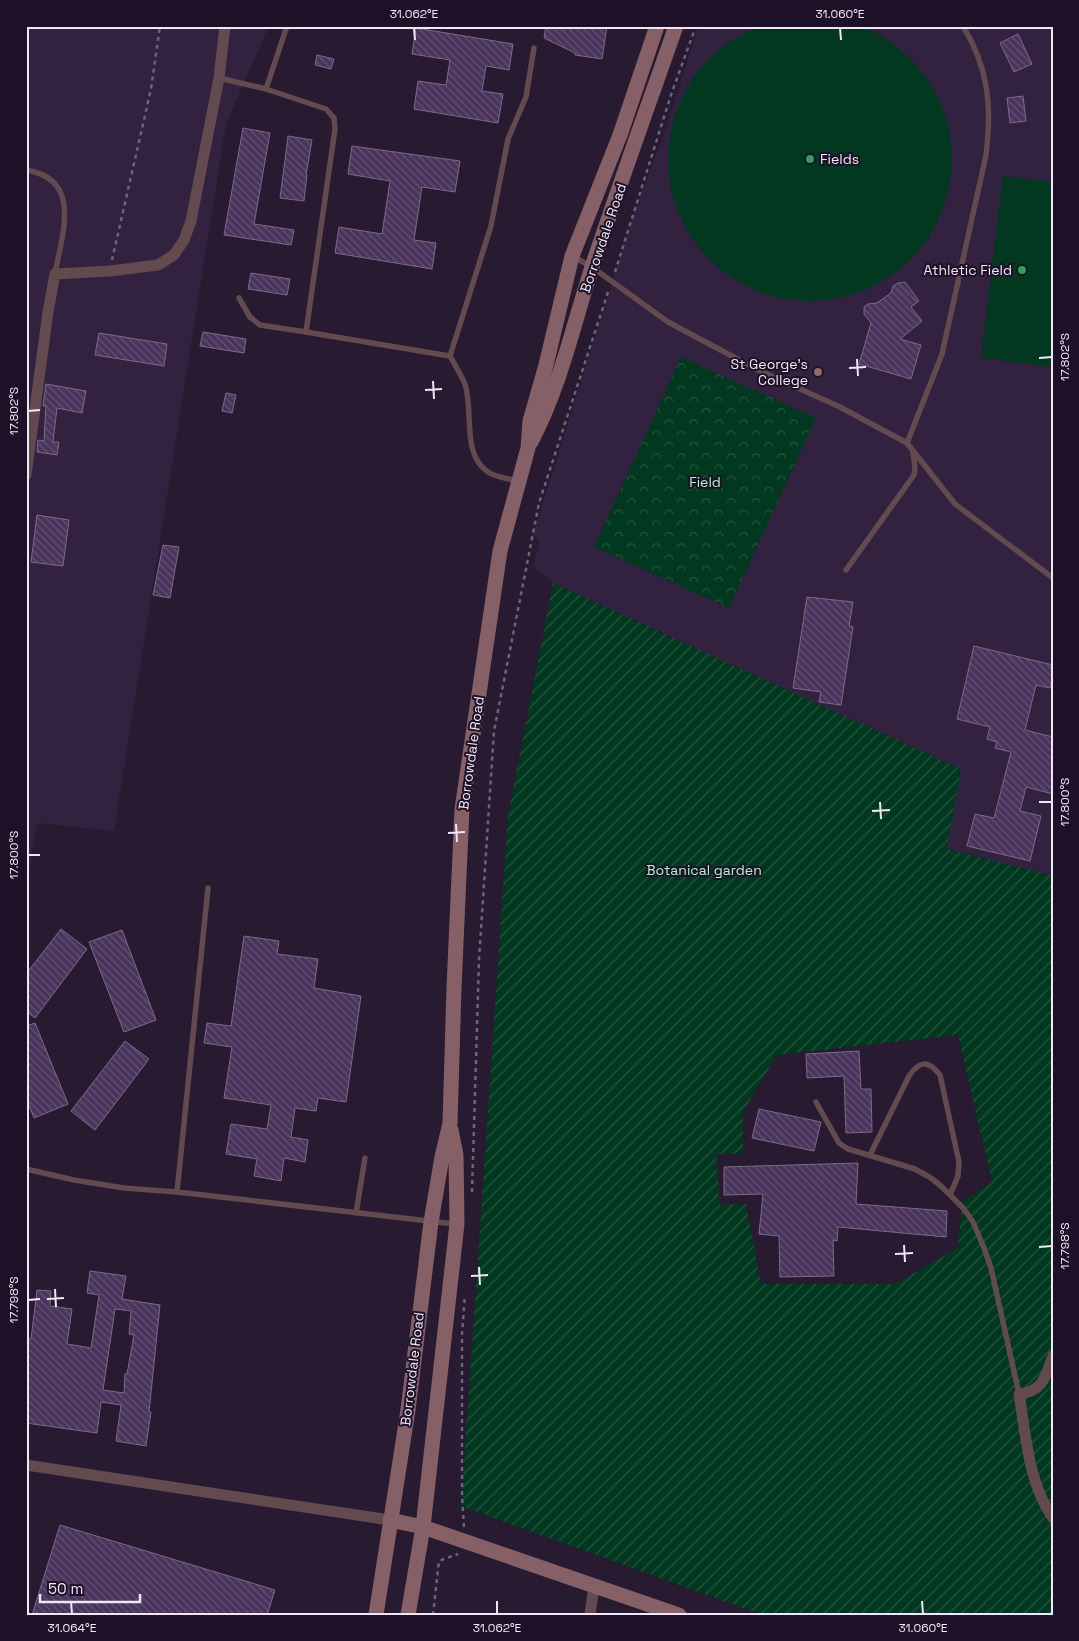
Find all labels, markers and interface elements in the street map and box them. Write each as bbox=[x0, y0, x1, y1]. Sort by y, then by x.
text: 31.062°E bbox=[390, 6, 438, 22]
text: 31.060°E bbox=[816, 6, 865, 22]
place label: Fields bbox=[820, 150, 859, 168]
marker: Fields bbox=[804, 153, 816, 165]
street label: Borrowdale Road bbox=[576, 181, 630, 295]
place label: Athletic Field bbox=[923, 261, 1012, 279]
marker: Athletic Field bbox=[1016, 264, 1028, 276]
text: 17.802°S bbox=[1057, 333, 1073, 381]
place label: St George's College bbox=[731, 355, 808, 389]
marker: St George's College bbox=[812, 366, 824, 378]
text: 17.802°S bbox=[6, 387, 22, 435]
park label: Field bbox=[689, 473, 721, 491]
street label: Borrowdale Road bbox=[454, 695, 488, 811]
text: 17.800°S bbox=[1057, 778, 1073, 826]
text: 17.800°S bbox=[6, 831, 22, 879]
park label: Botanical garden bbox=[646, 861, 762, 879]
text: 17.798°S bbox=[1057, 1222, 1073, 1270]
text: 17.798°S bbox=[6, 1276, 22, 1324]
street label: Borrowdale Road bbox=[396, 1311, 428, 1427]
scale bar bbox=[40, 1571, 140, 1603]
text: 50 m bbox=[48, 1579, 83, 1598]
text: 31.064°E bbox=[48, 1620, 97, 1636]
text: 31.062°E bbox=[473, 1620, 521, 1636]
text: 31.060°E bbox=[899, 1620, 948, 1636]

